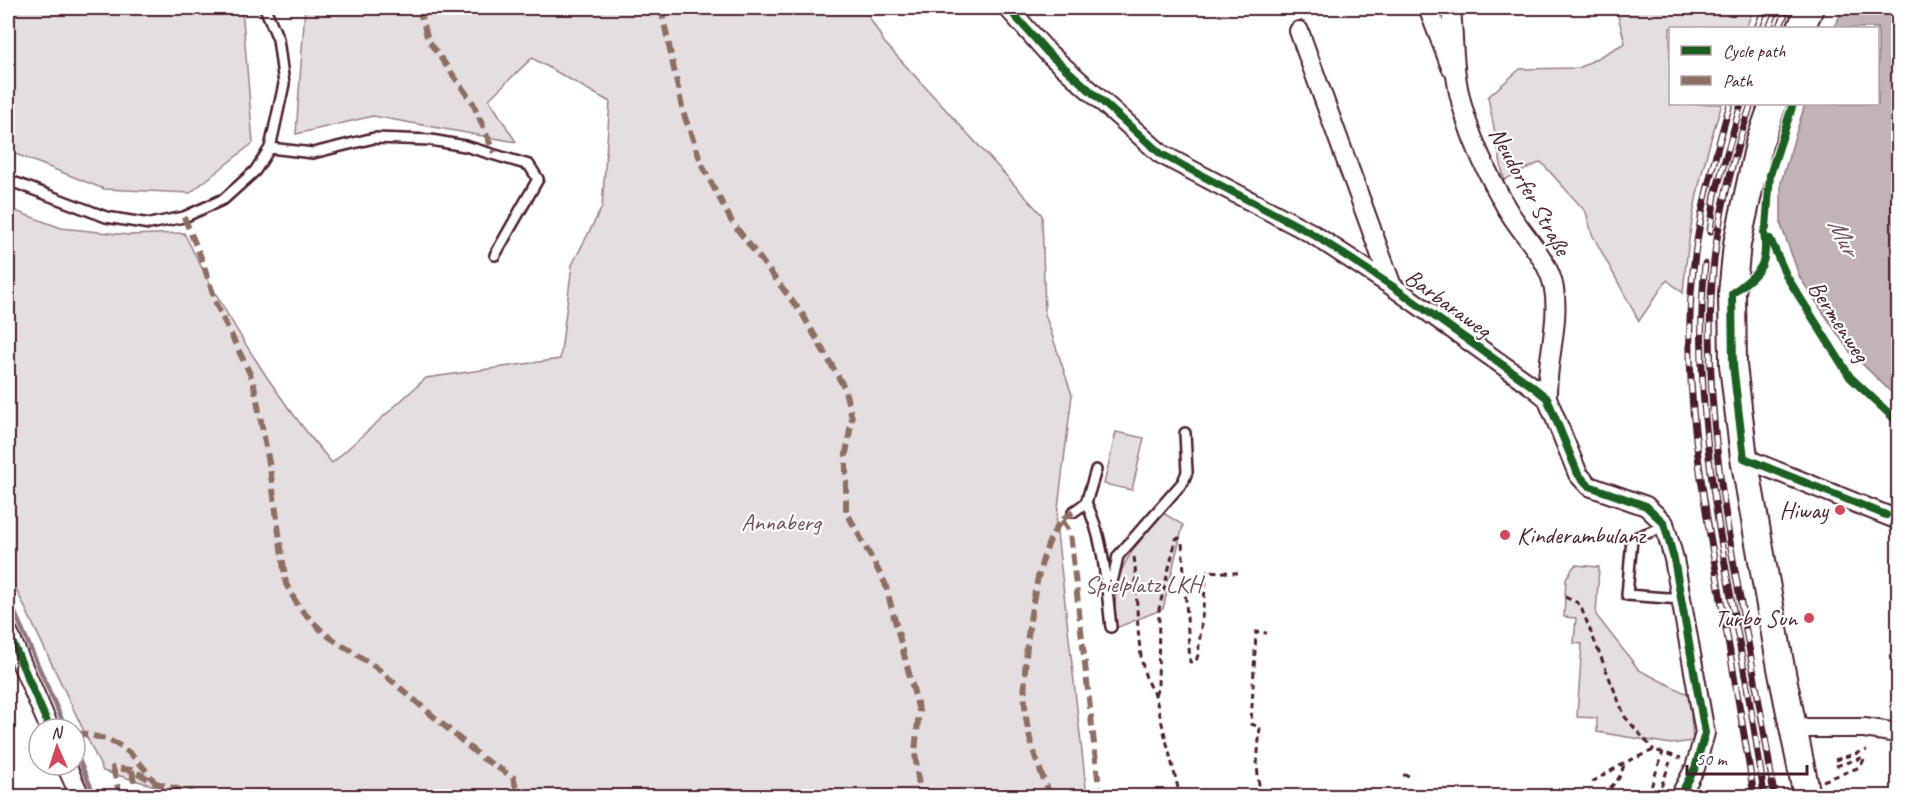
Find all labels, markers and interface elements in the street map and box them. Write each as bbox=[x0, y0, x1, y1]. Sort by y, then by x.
legend bbox=[1669, 27, 1879, 105]
text: Cycle path bbox=[1723, 40, 1786, 62]
text: Path bbox=[1723, 70, 1753, 92]
street label: Neudorfer Straße bbox=[1482, 122, 1579, 262]
water label: Mur bbox=[1820, 212, 1869, 265]
street label: Barbaraweg bbox=[1399, 262, 1499, 346]
street label: Bermenweg bbox=[1802, 275, 1878, 369]
place label: Hiway bbox=[1780, 495, 1830, 525]
marker: Hiway bbox=[1833, 503, 1847, 517]
park label: Annaberg bbox=[741, 507, 823, 537]
place label: Kinderambulanz bbox=[1517, 520, 1647, 550]
marker: Kinderambulanz bbox=[1498, 528, 1512, 542]
park label: Spielplatz LKH bbox=[1085, 569, 1206, 599]
place label: Turbo Sun bbox=[1715, 603, 1798, 633]
marker: Turbo Sun bbox=[1802, 611, 1816, 625]
north arrow bbox=[27, 717, 87, 777]
text: N bbox=[51, 723, 65, 743]
scale bar bbox=[1687, 738, 1807, 776]
text: 50 m bbox=[1696, 748, 1729, 770]

